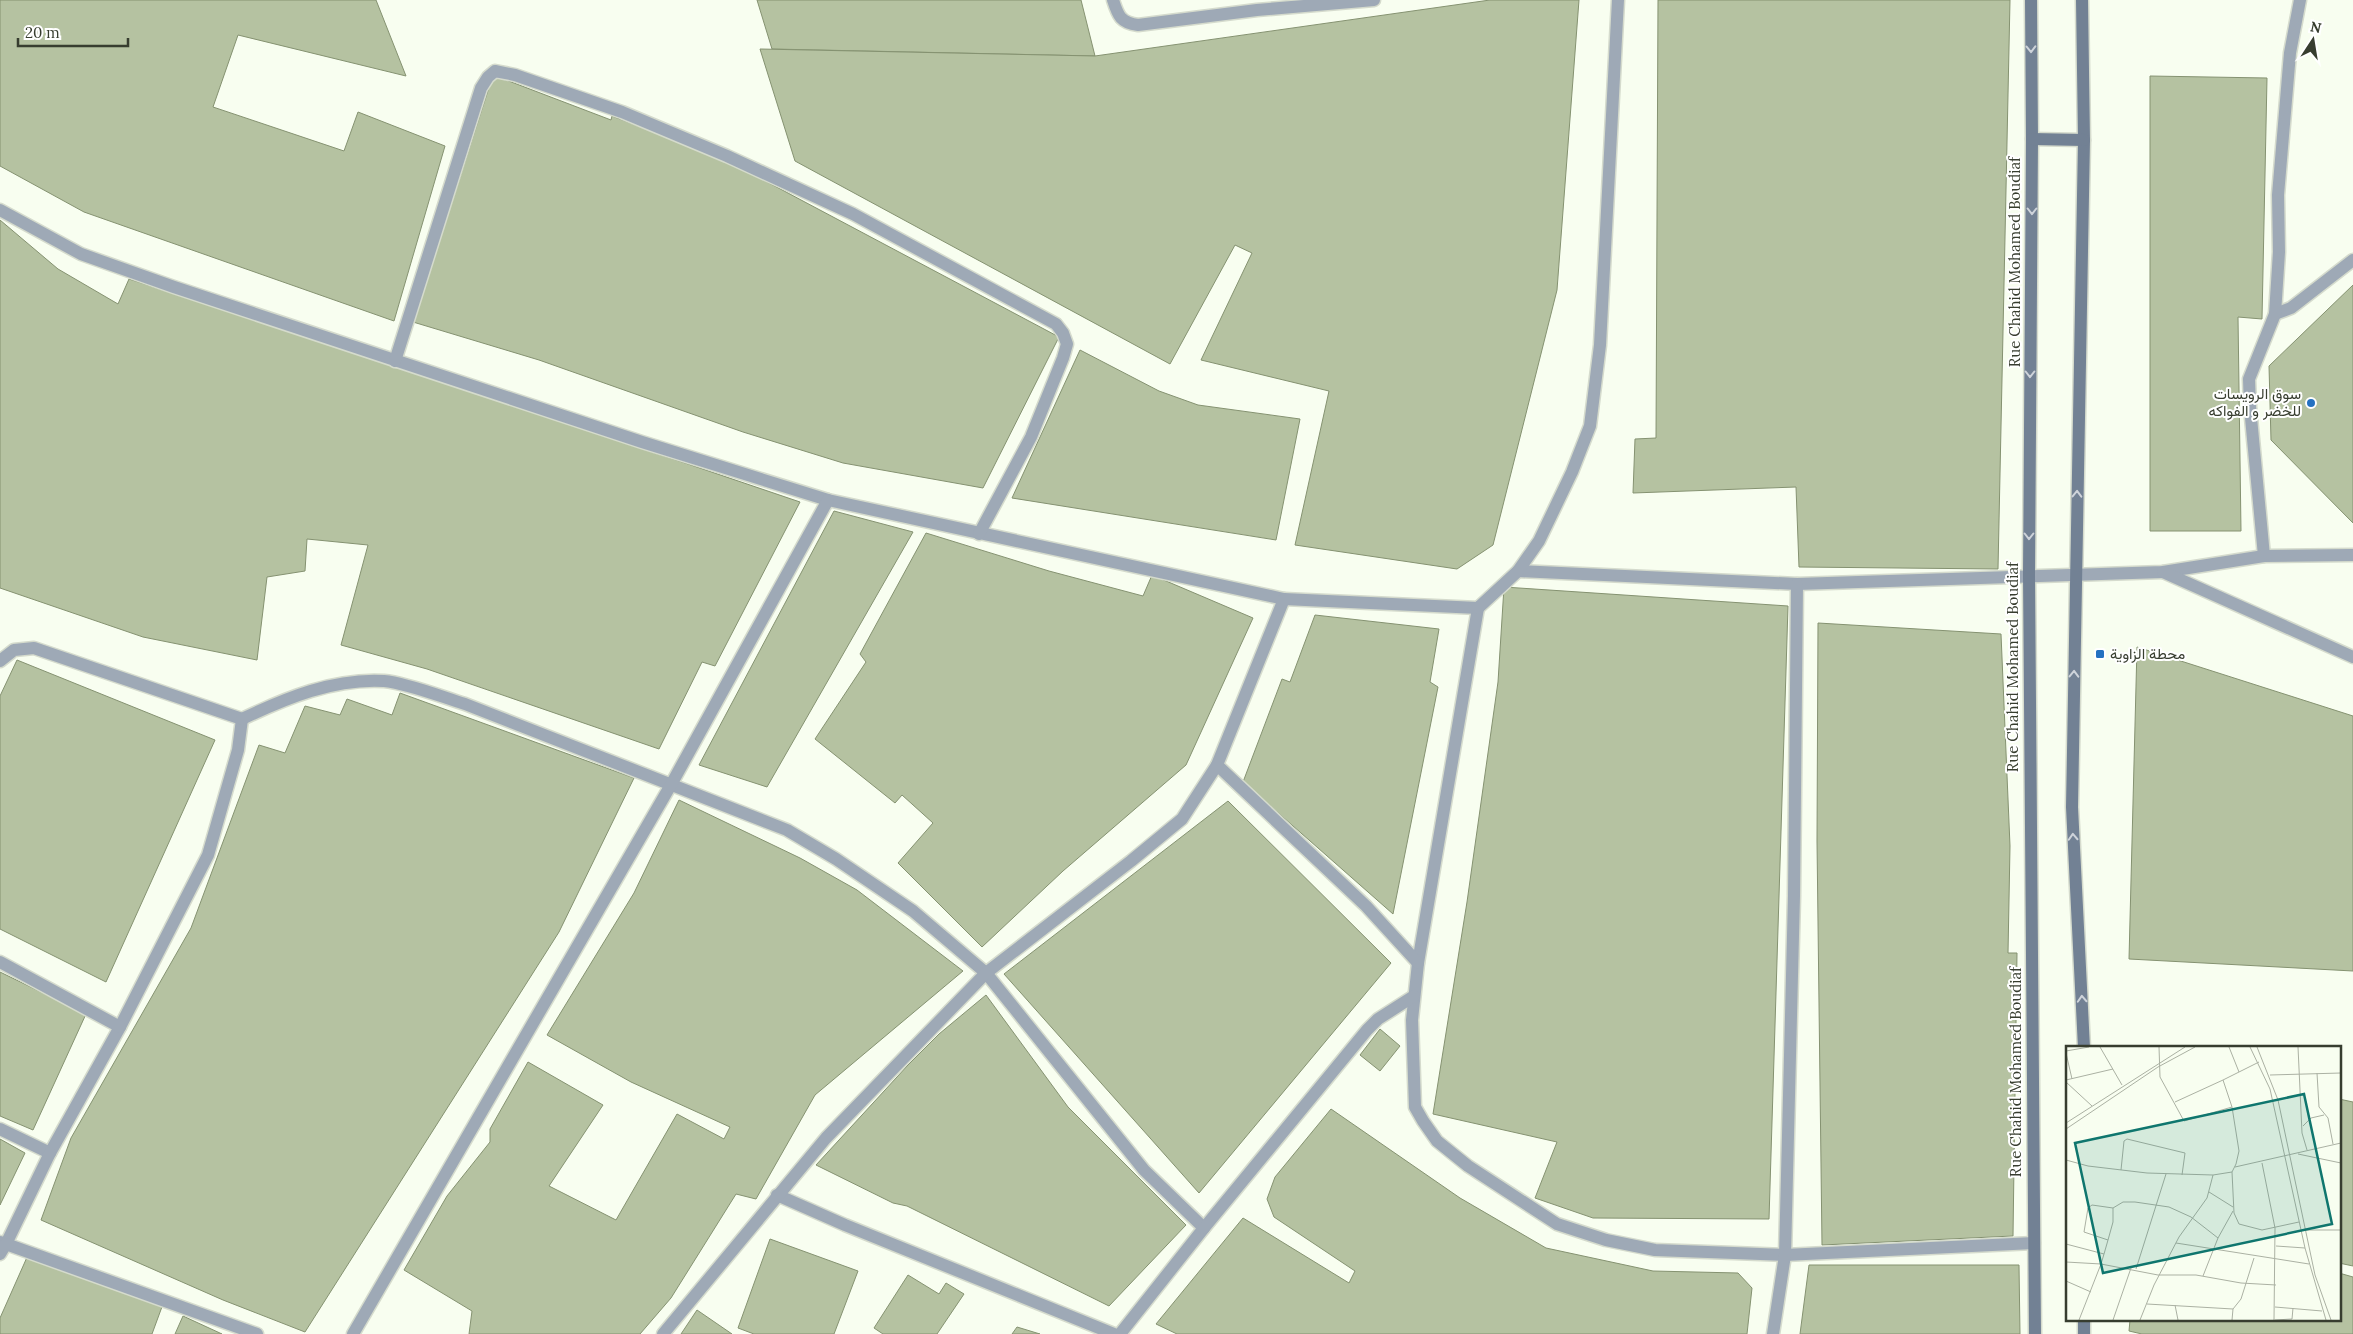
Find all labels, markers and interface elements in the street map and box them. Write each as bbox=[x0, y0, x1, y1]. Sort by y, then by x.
scale bar bbox=[18, 15, 128, 47]
north arrow bbox=[2288, 15, 2338, 65]
text: N bbox=[2309, 17, 2323, 37]
text: 20 m bbox=[25, 23, 60, 42]
one-way arrow bbox=[2026, 45, 2036, 53]
street label: Rue Chahid Mohamed Boudiaf bbox=[2005, 156, 2024, 367]
one-way arrow bbox=[2026, 207, 2037, 215]
one-way arrow bbox=[2025, 370, 2035, 378]
place label: سوق الرويسات للخضر و الفواكه bbox=[2209, 384, 2301, 420]
marker: سوق الرويسات للخضر و الفواكه bbox=[2305, 397, 2317, 409]
one-way arrow bbox=[2072, 490, 2082, 498]
one-way arrow bbox=[2024, 532, 2034, 540]
street label: Rue Chahid Mohamed Boudiaf bbox=[2003, 561, 2022, 772]
place label: محطة الزاوية bbox=[2110, 644, 2185, 663]
marker: محطة الزاوية bbox=[2094, 648, 2106, 660]
one-way arrow bbox=[2069, 670, 2079, 678]
one-way arrow bbox=[2068, 833, 2079, 841]
street label: Rue Chahid Mohamed Boudiaf bbox=[2006, 966, 2025, 1177]
one-way arrow bbox=[2076, 995, 2087, 1003]
inset map bbox=[2066, 1046, 2340, 1322]

